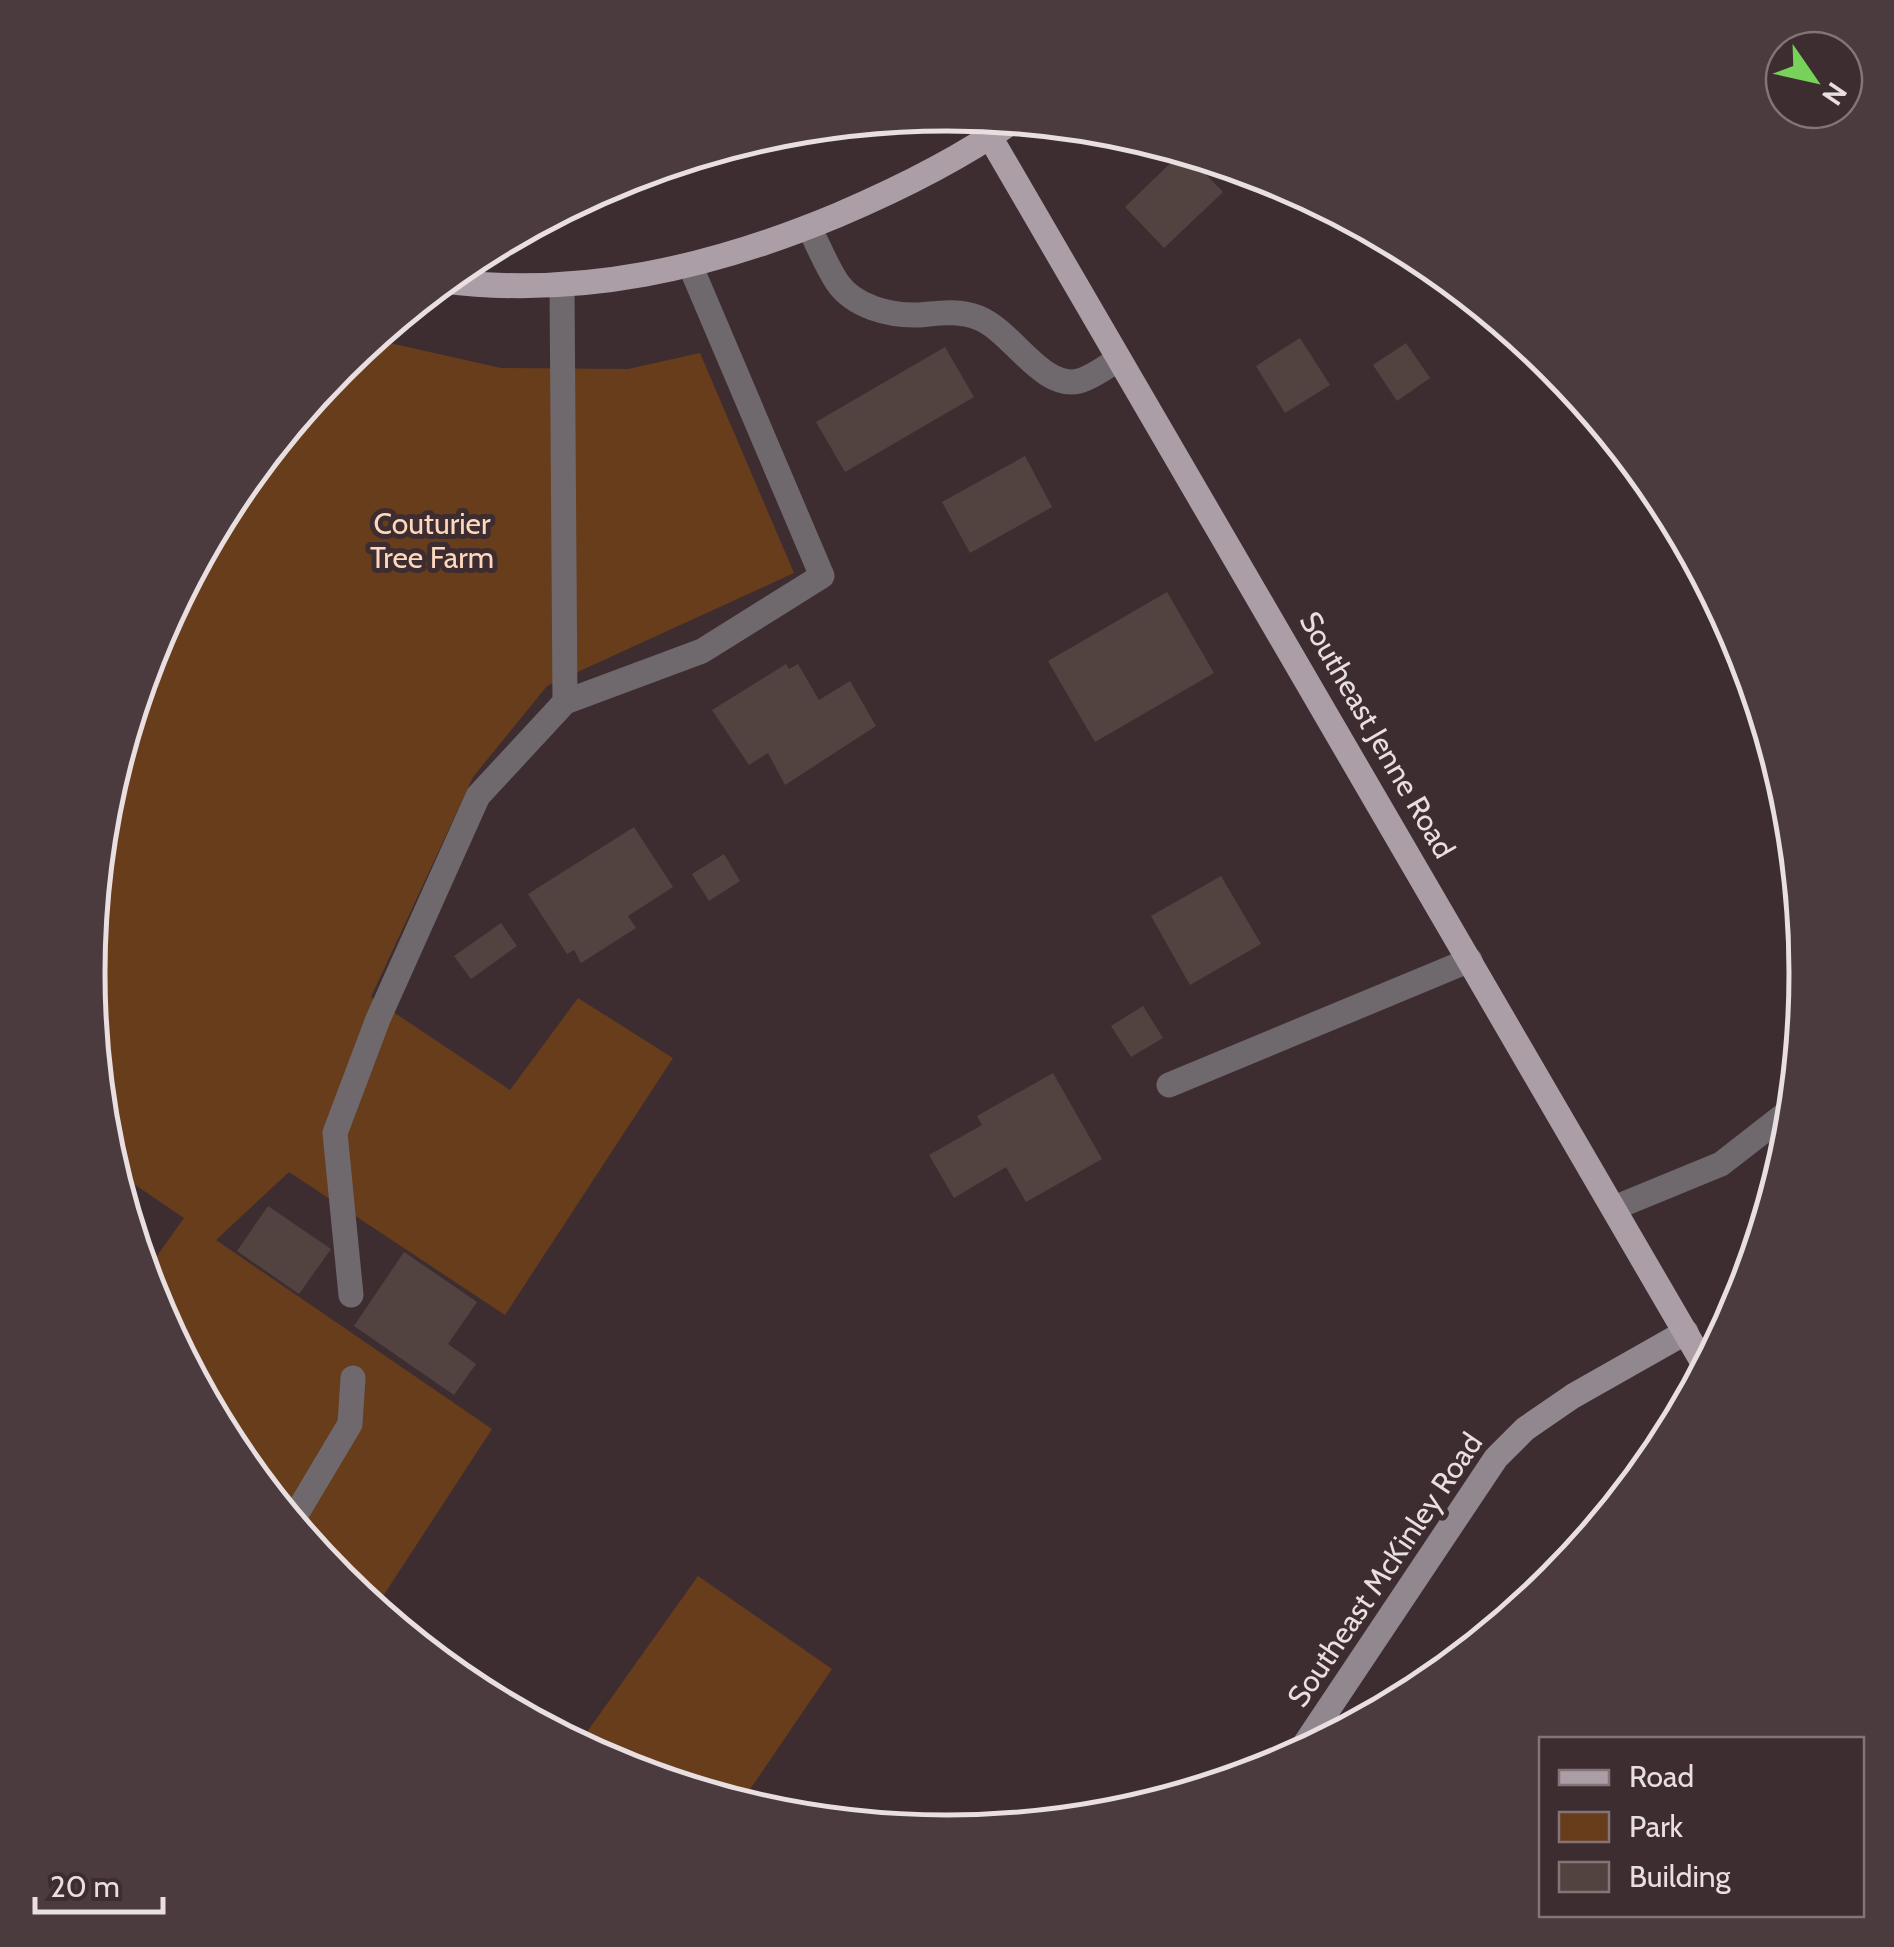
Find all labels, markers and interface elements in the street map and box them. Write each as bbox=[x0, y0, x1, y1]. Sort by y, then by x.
north arrow bbox=[1764, 30, 1864, 130]
text: N bbox=[1815, 76, 1854, 112]
park label: Couturier Tree Farm bbox=[370, 505, 494, 576]
street label: Southeast Jenne Road bbox=[1292, 605, 1463, 865]
street label: Southeast McKinley Road bbox=[1279, 1426, 1490, 1714]
legend bbox=[1539, 1737, 1864, 1917]
text: Road bbox=[1629, 1758, 1694, 1795]
text: Park bbox=[1629, 1808, 1684, 1845]
scale bar bbox=[35, 1852, 162, 1914]
text: Building bbox=[1629, 1858, 1732, 1895]
text: 20 m bbox=[50, 1868, 120, 1905]

